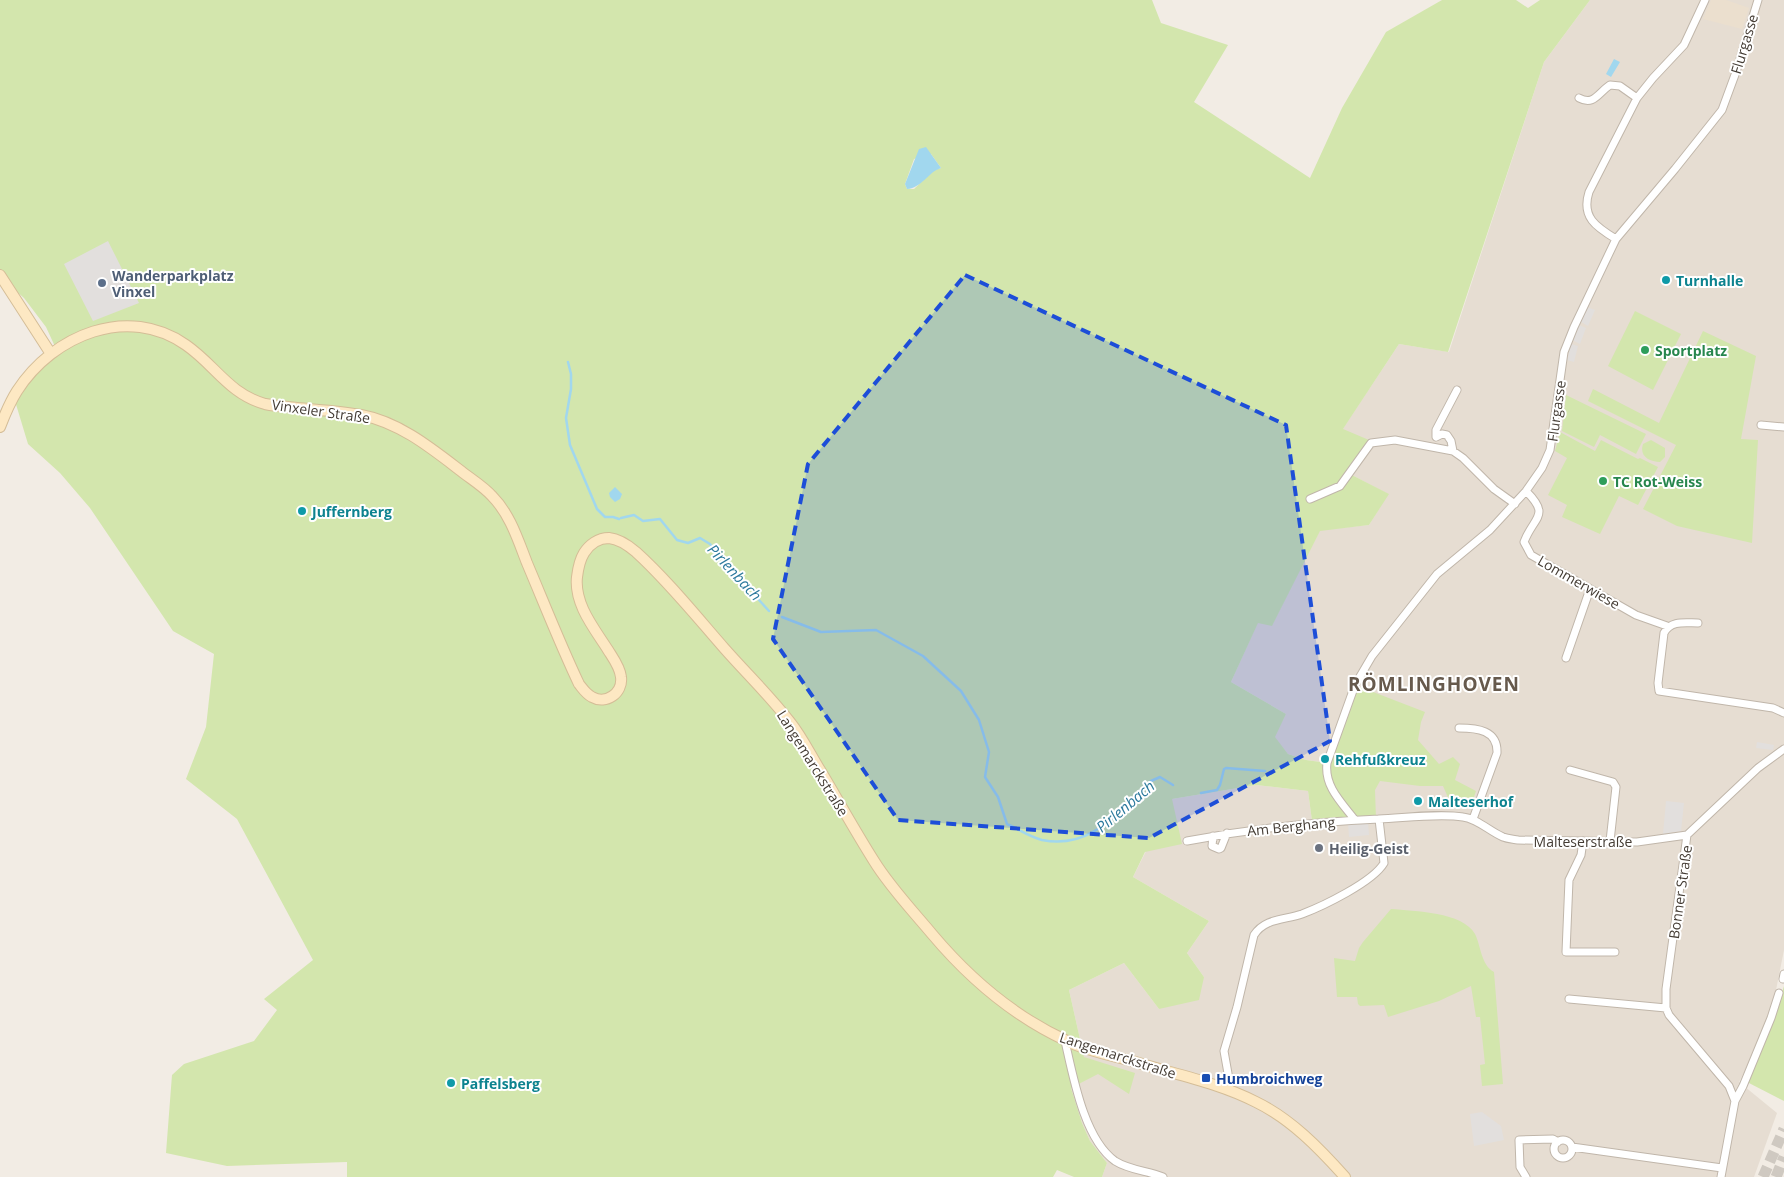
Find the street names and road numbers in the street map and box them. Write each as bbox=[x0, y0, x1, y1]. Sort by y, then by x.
street label: Flurgasse bbox=[1726, 12, 1762, 76]
street label: Flurgasse bbox=[1542, 379, 1570, 443]
street label: Vinxeler Straße bbox=[271, 395, 372, 427]
street label: Lommerwiese bbox=[1534, 551, 1624, 613]
street label: Langemarckstraße bbox=[773, 706, 853, 820]
street label: Am Berghang bbox=[1246, 812, 1336, 840]
street label: Malteserstraße bbox=[1534, 832, 1633, 851]
street label: Bonner Straße bbox=[1664, 844, 1696, 940]
street label: Langemarckstraße bbox=[1057, 1027, 1179, 1083]

